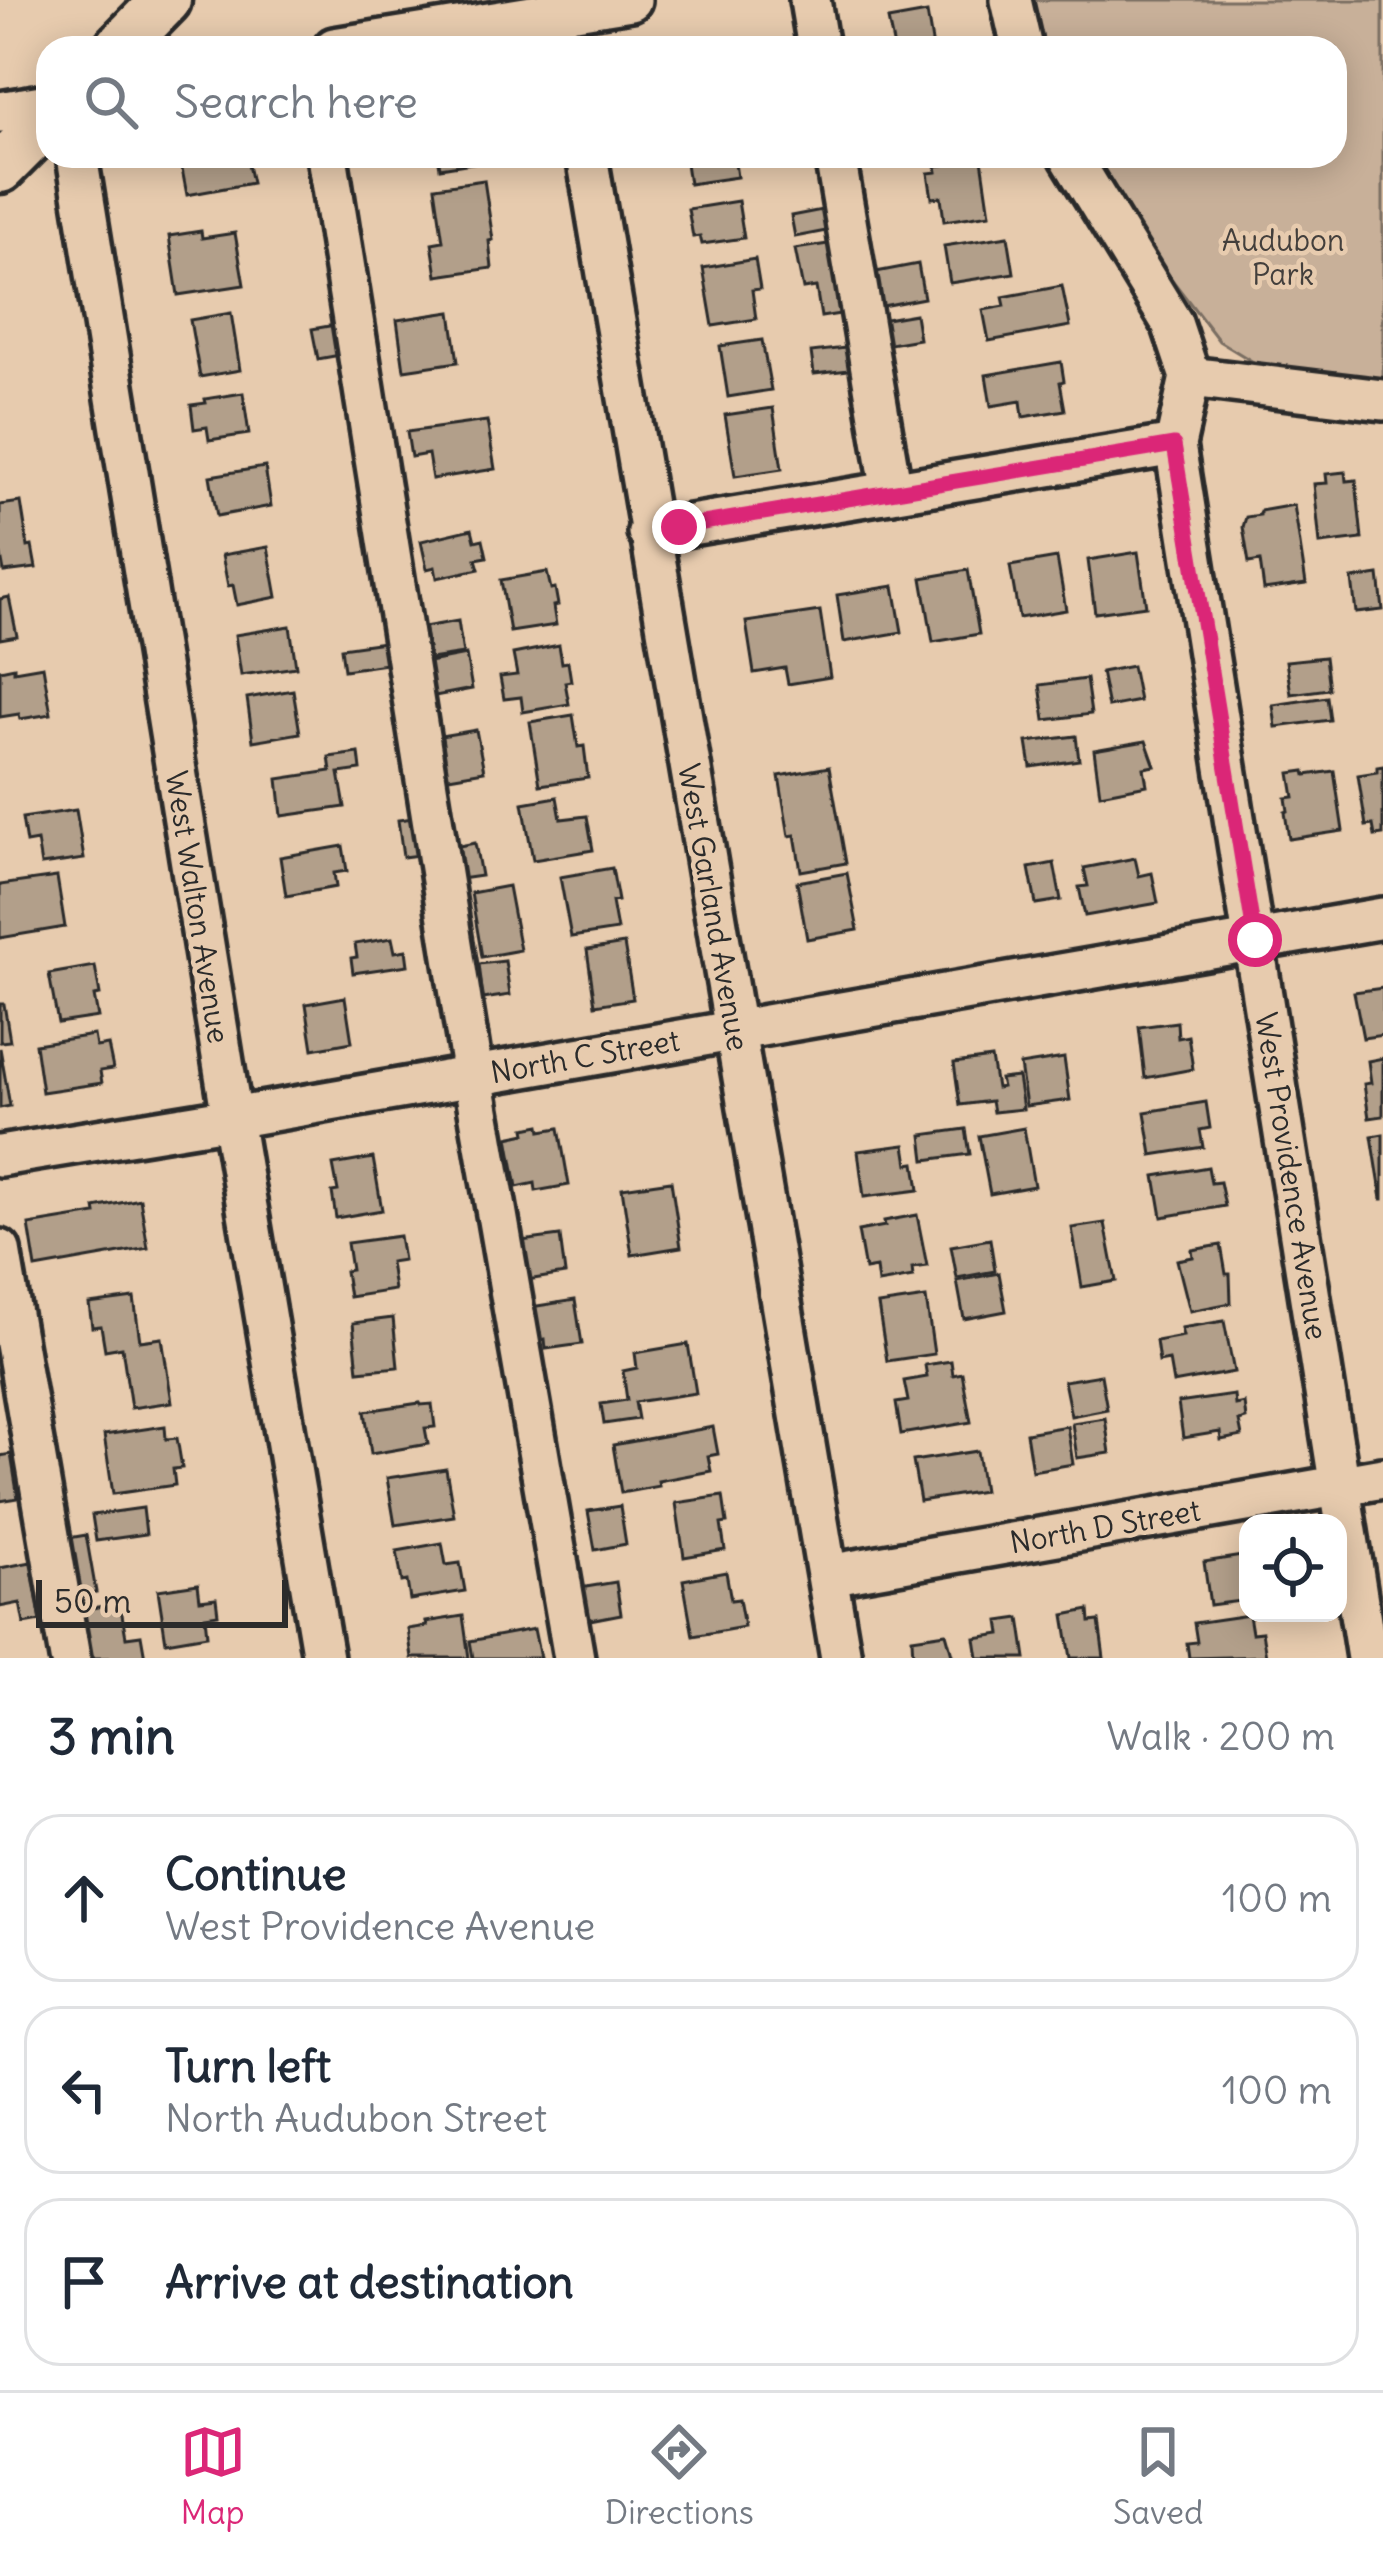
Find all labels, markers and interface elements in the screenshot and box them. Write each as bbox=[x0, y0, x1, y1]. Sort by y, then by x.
search box bbox=[36, 36, 1347, 168]
icon: search bbox=[78, 69, 144, 135]
text: Search here bbox=[174, 74, 418, 130]
park label: Audubon Park bbox=[1222, 221, 1344, 293]
route end bbox=[652, 500, 706, 554]
street label: West Garland Avenue bbox=[670, 760, 758, 1054]
street label: West Walton Avenue bbox=[158, 768, 238, 1046]
route start bbox=[1228, 913, 1282, 967]
street label: West Providence Avenue bbox=[1247, 1010, 1337, 1342]
street label: North C Street bbox=[488, 1021, 682, 1091]
street label: North D Street bbox=[1007, 1491, 1203, 1561]
map controls bbox=[1239, 1514, 1347, 1622]
button: locate bbox=[1239, 1514, 1347, 1622]
scale bar bbox=[36, 1574, 288, 1627]
text: 50 m bbox=[54, 1580, 131, 1622]
text: 3 min bbox=[48, 1704, 175, 1768]
text: Walk · 200 m bbox=[1107, 1712, 1335, 1761]
text: Continue bbox=[165, 1846, 347, 1902]
icon: ahead bbox=[51, 1865, 117, 1931]
text: 100 m bbox=[1222, 1874, 1332, 1923]
text: West Providence Avenue bbox=[165, 1902, 595, 1951]
text: Turn left bbox=[165, 2038, 331, 2094]
icon: left bbox=[51, 2057, 117, 2123]
text: 100 m bbox=[1222, 2066, 1332, 2115]
text: North Audubon Street bbox=[165, 2094, 547, 2143]
icon: arrive bbox=[51, 2249, 117, 2315]
text: Arrive at destination bbox=[165, 2254, 574, 2310]
tab: Map bbox=[180, 2419, 246, 2533]
tab: Directions bbox=[605, 2419, 754, 2533]
tab: Saved bbox=[1113, 2419, 1203, 2533]

